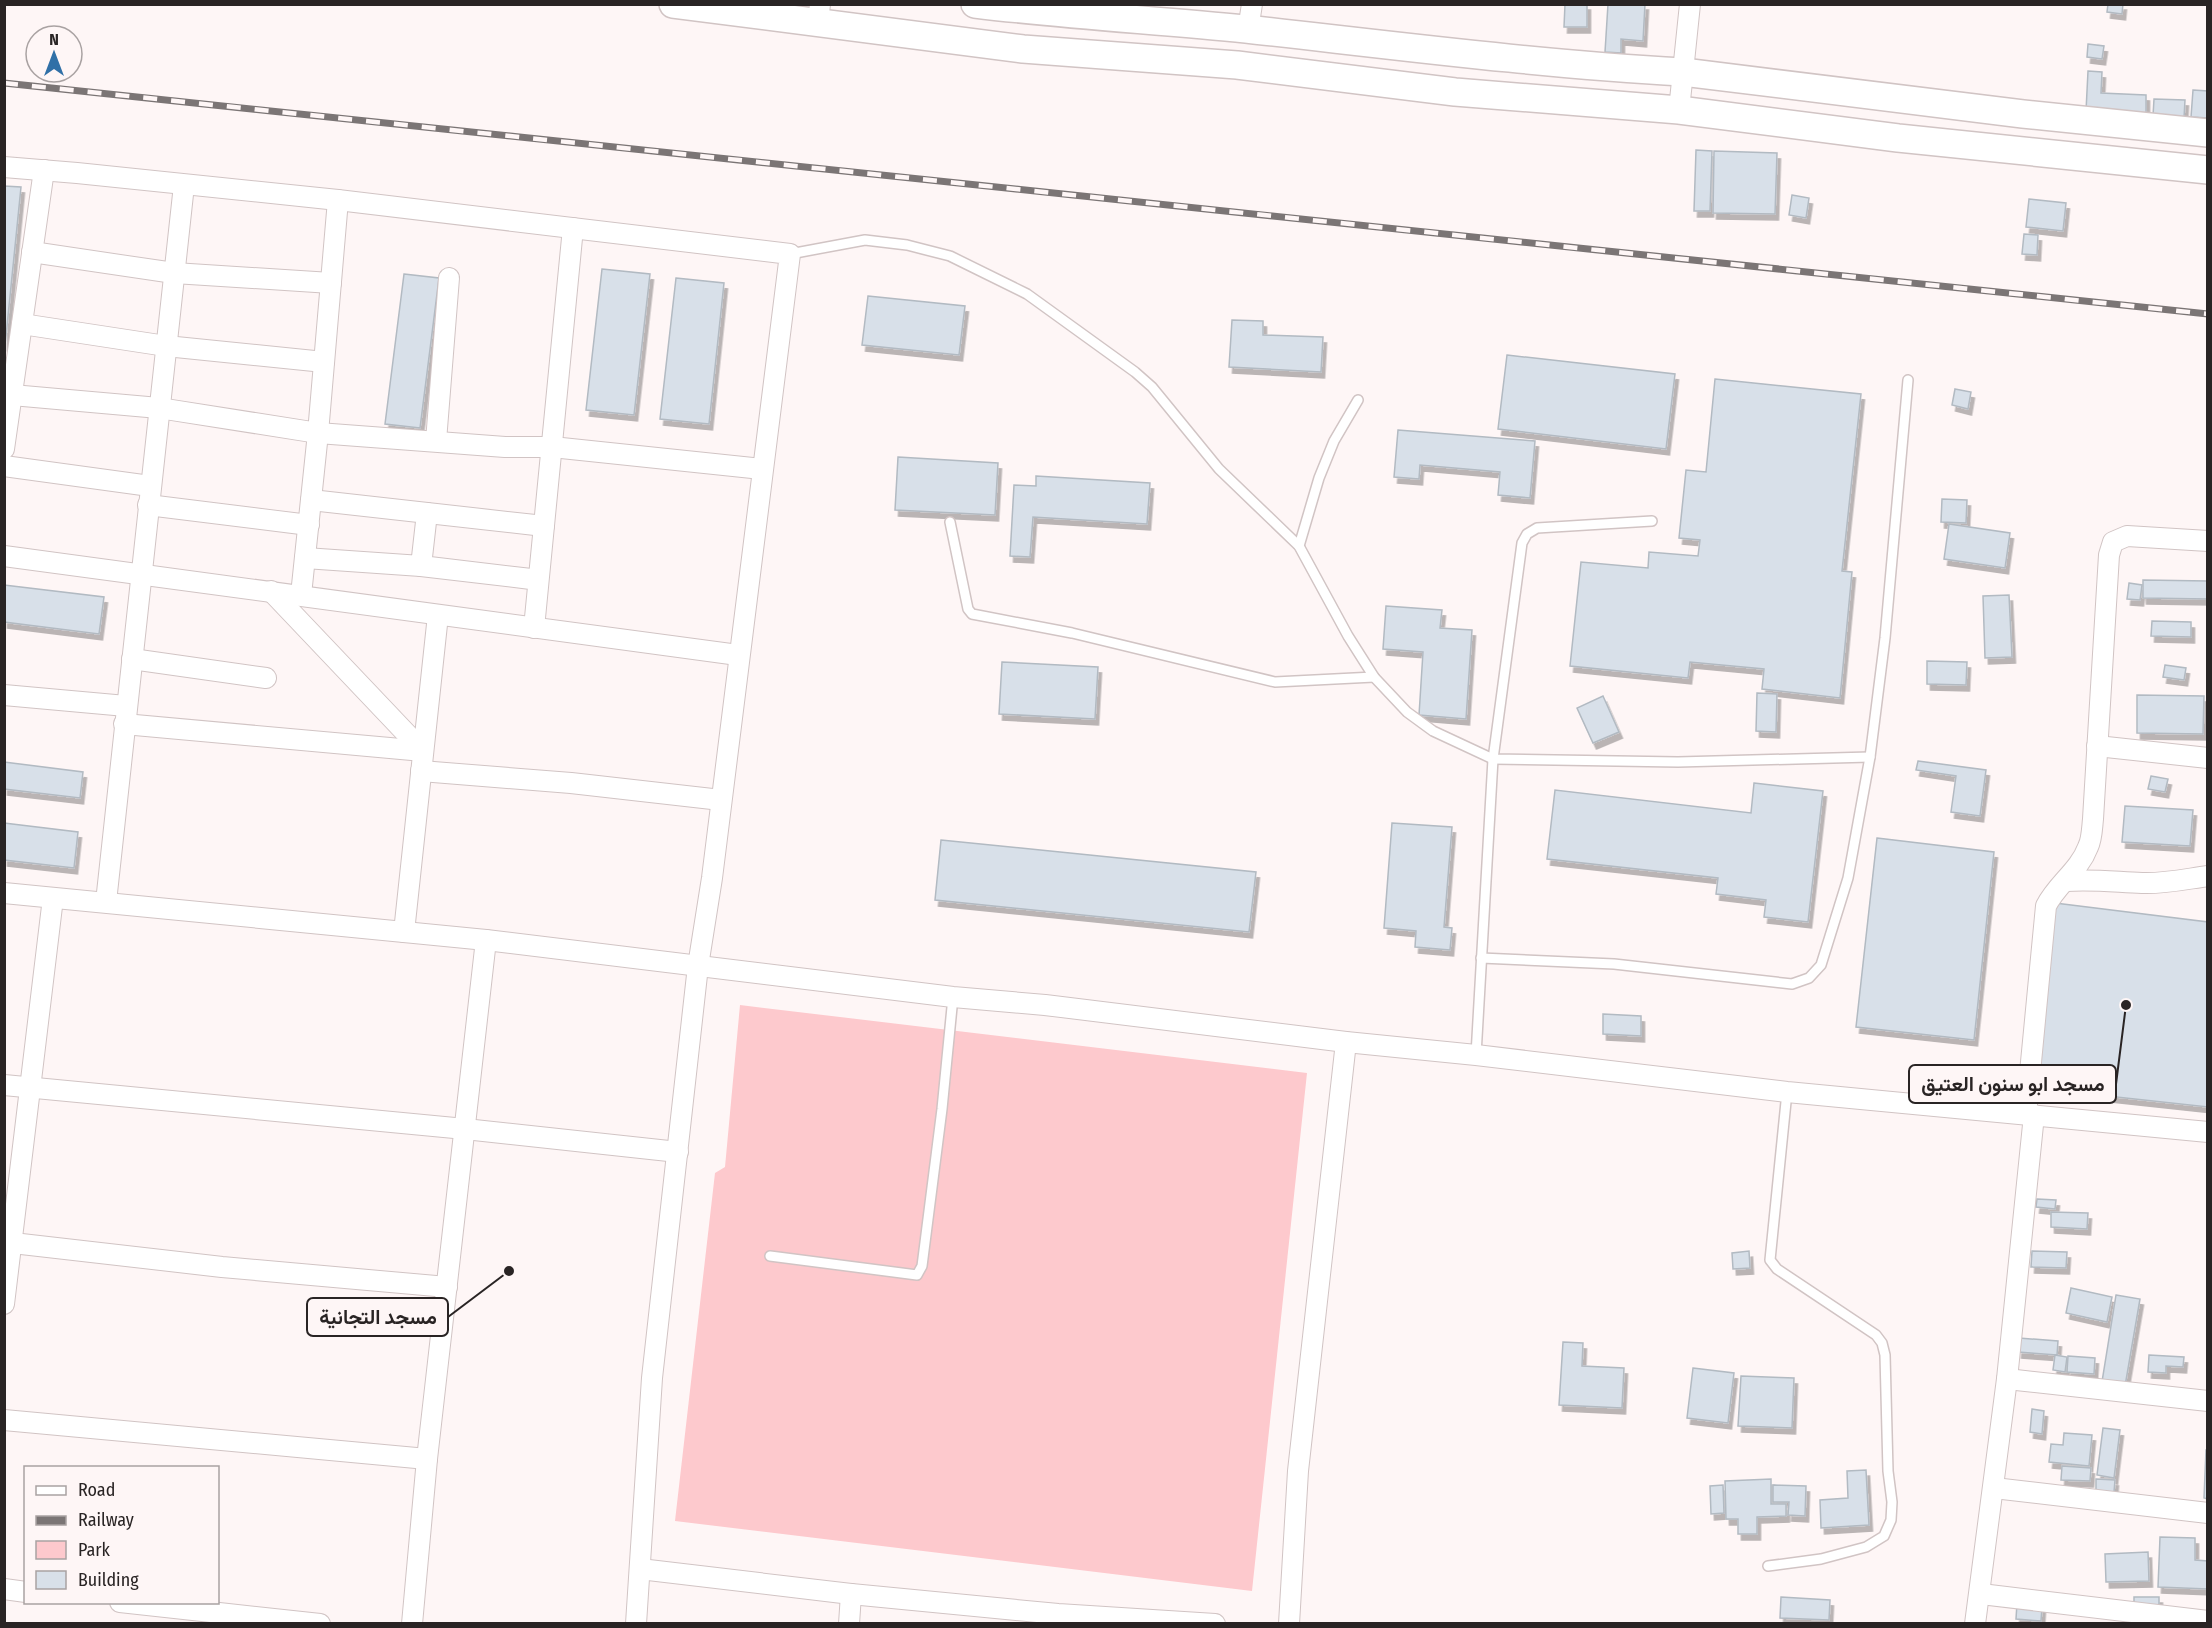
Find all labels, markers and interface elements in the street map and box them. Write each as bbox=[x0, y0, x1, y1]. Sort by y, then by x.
north arrow bbox=[24, 24, 84, 84]
text: N bbox=[49, 30, 59, 49]
callout: مسجد ابو سنون العتيق bbox=[1909, 1065, 2116, 1103]
text: مسجد ابو سنون العتيق bbox=[1921, 1072, 2105, 1097]
callout: مسجد التجانية bbox=[307, 1298, 448, 1336]
text: مسجد التجانية bbox=[319, 1305, 437, 1329]
legend bbox=[24, 1466, 219, 1604]
text: Road bbox=[78, 1479, 115, 1501]
text: Railway bbox=[78, 1509, 134, 1531]
text: Park bbox=[78, 1539, 111, 1561]
text: Building bbox=[78, 1569, 139, 1591]

